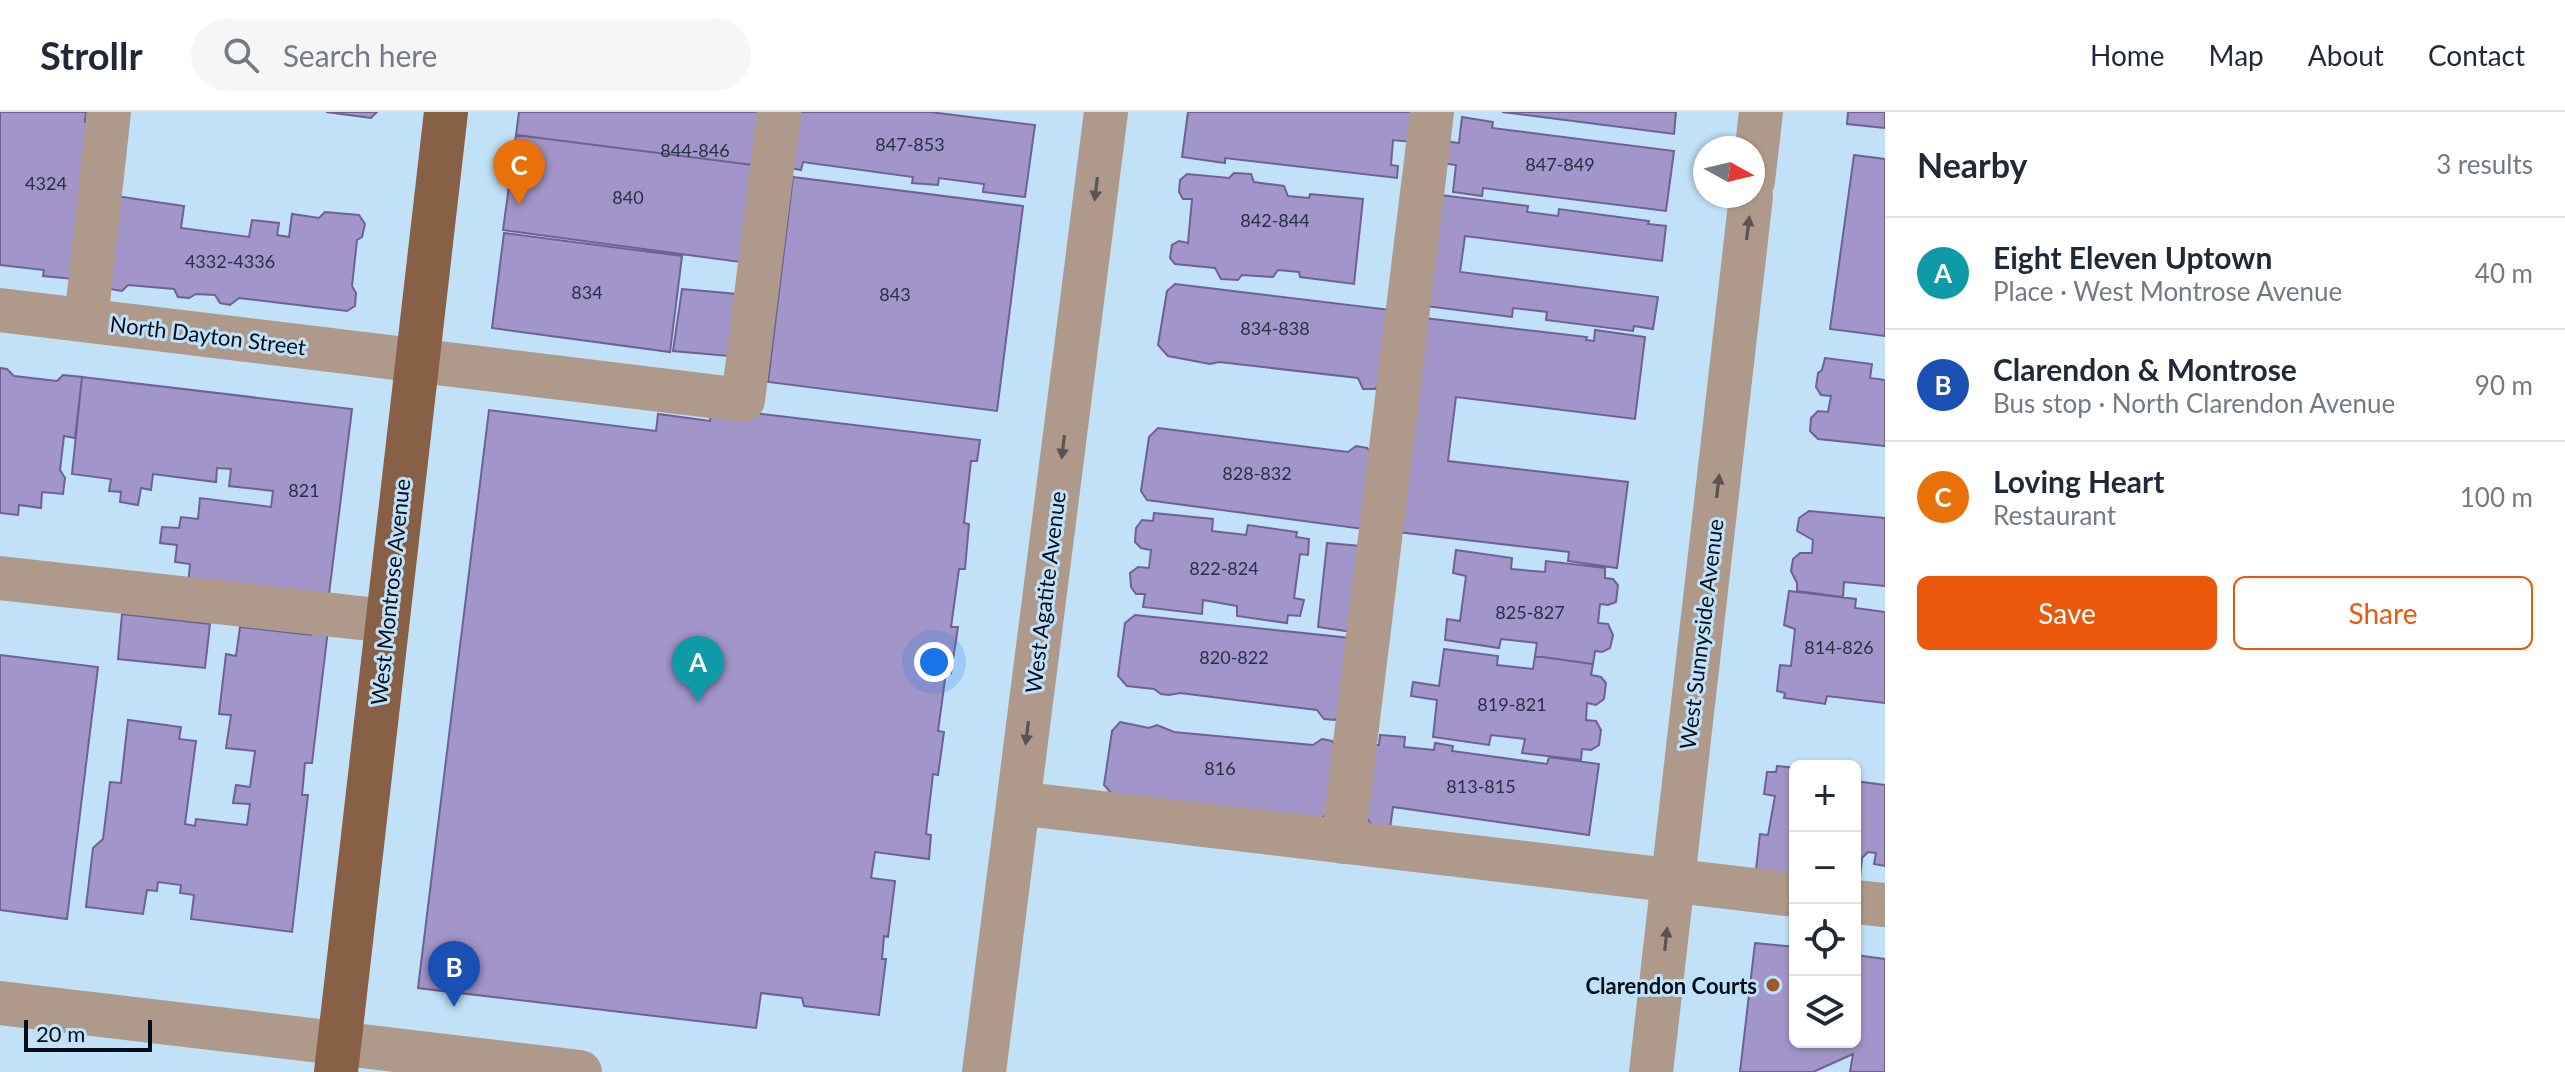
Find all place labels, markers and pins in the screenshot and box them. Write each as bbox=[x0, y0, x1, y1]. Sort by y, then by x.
pin: C bbox=[493, 139, 545, 205]
pin: A bbox=[672, 636, 724, 702]
pin: B bbox=[428, 941, 480, 1007]
place label: Clarendon Courts bbox=[1585, 972, 1757, 999]
marker: Clarendon Courts bbox=[1764, 976, 1782, 994]

